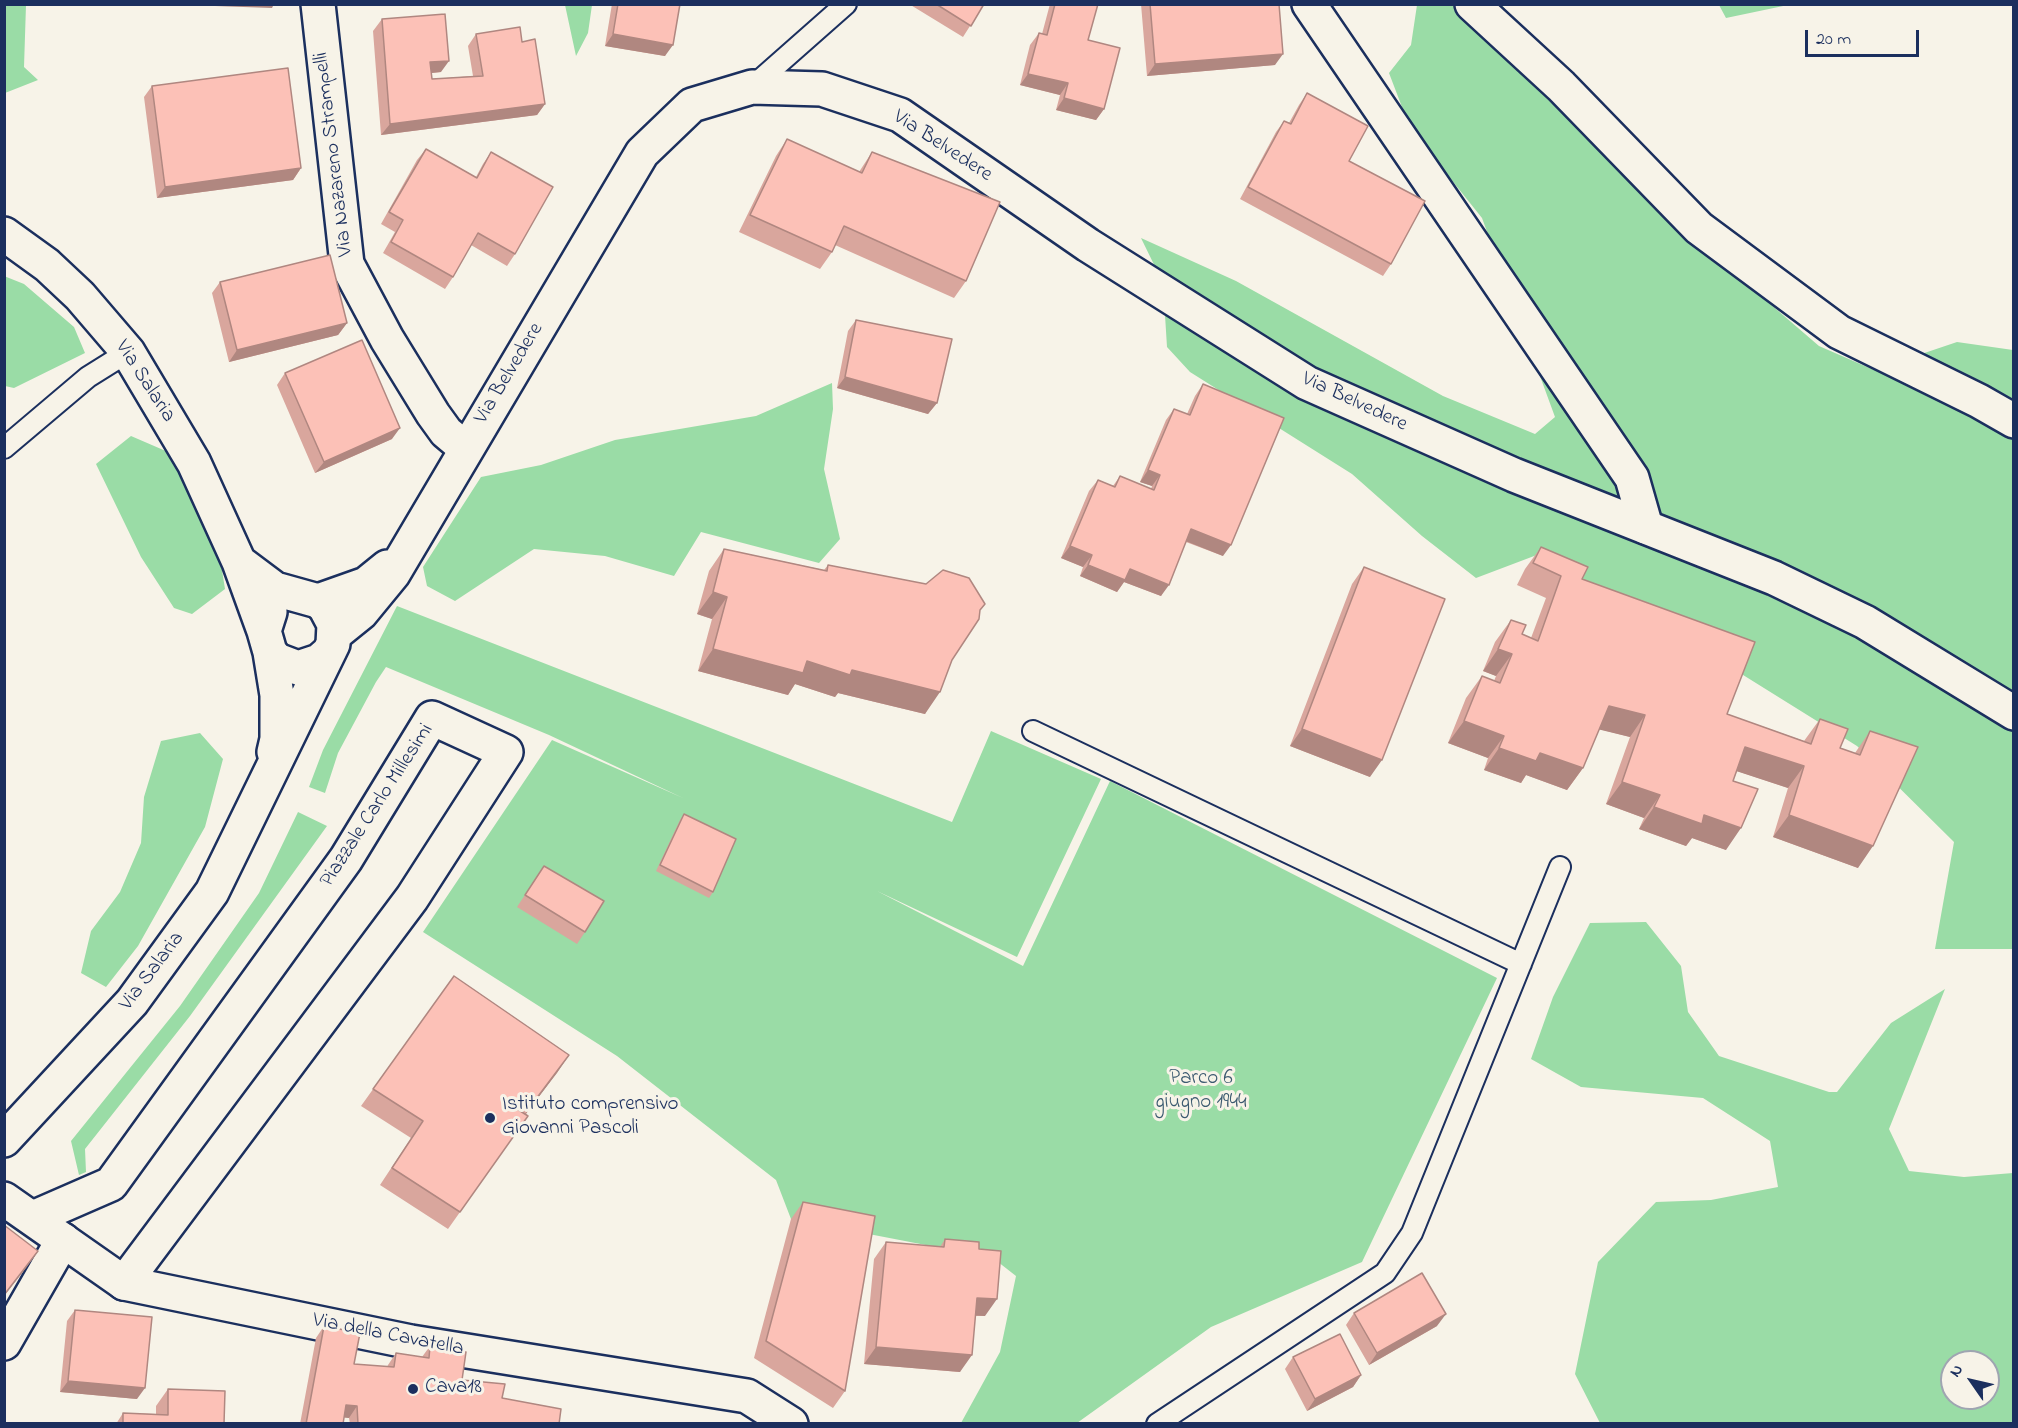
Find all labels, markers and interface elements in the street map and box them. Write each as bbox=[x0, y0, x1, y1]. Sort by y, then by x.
scale bar bbox=[1808, 18, 1922, 56]
text: 20 m bbox=[1816, 27, 1851, 53]
street label: Via Nazareno Strampelli bbox=[310, 50, 360, 258]
street label: Via Belvedere bbox=[887, 105, 997, 189]
street label: Via Belvedere bbox=[470, 319, 550, 429]
street label: Via Salaria bbox=[108, 336, 180, 428]
street label: Via Belvedere bbox=[1297, 368, 1411, 438]
street label: Piazzale Carlo Millesimi bbox=[316, 720, 440, 892]
street label: Via Salaria bbox=[115, 927, 191, 1017]
park label: Parco 6 giugno 1944 bbox=[1155, 1067, 1247, 1117]
place label: Istituto comprensivo Giovanni Pascoli bbox=[502, 1093, 678, 1143]
marker: Istituto comprensivo Giovanni Pascoli bbox=[483, 1111, 497, 1125]
street label: Via della Cavatella bbox=[310, 1309, 466, 1363]
north arrow bbox=[1940, 1350, 2000, 1410]
text: N bbox=[1944, 1360, 1970, 1382]
place label: Cava18 bbox=[425, 1376, 482, 1402]
marker: Cava18 bbox=[406, 1382, 420, 1396]

